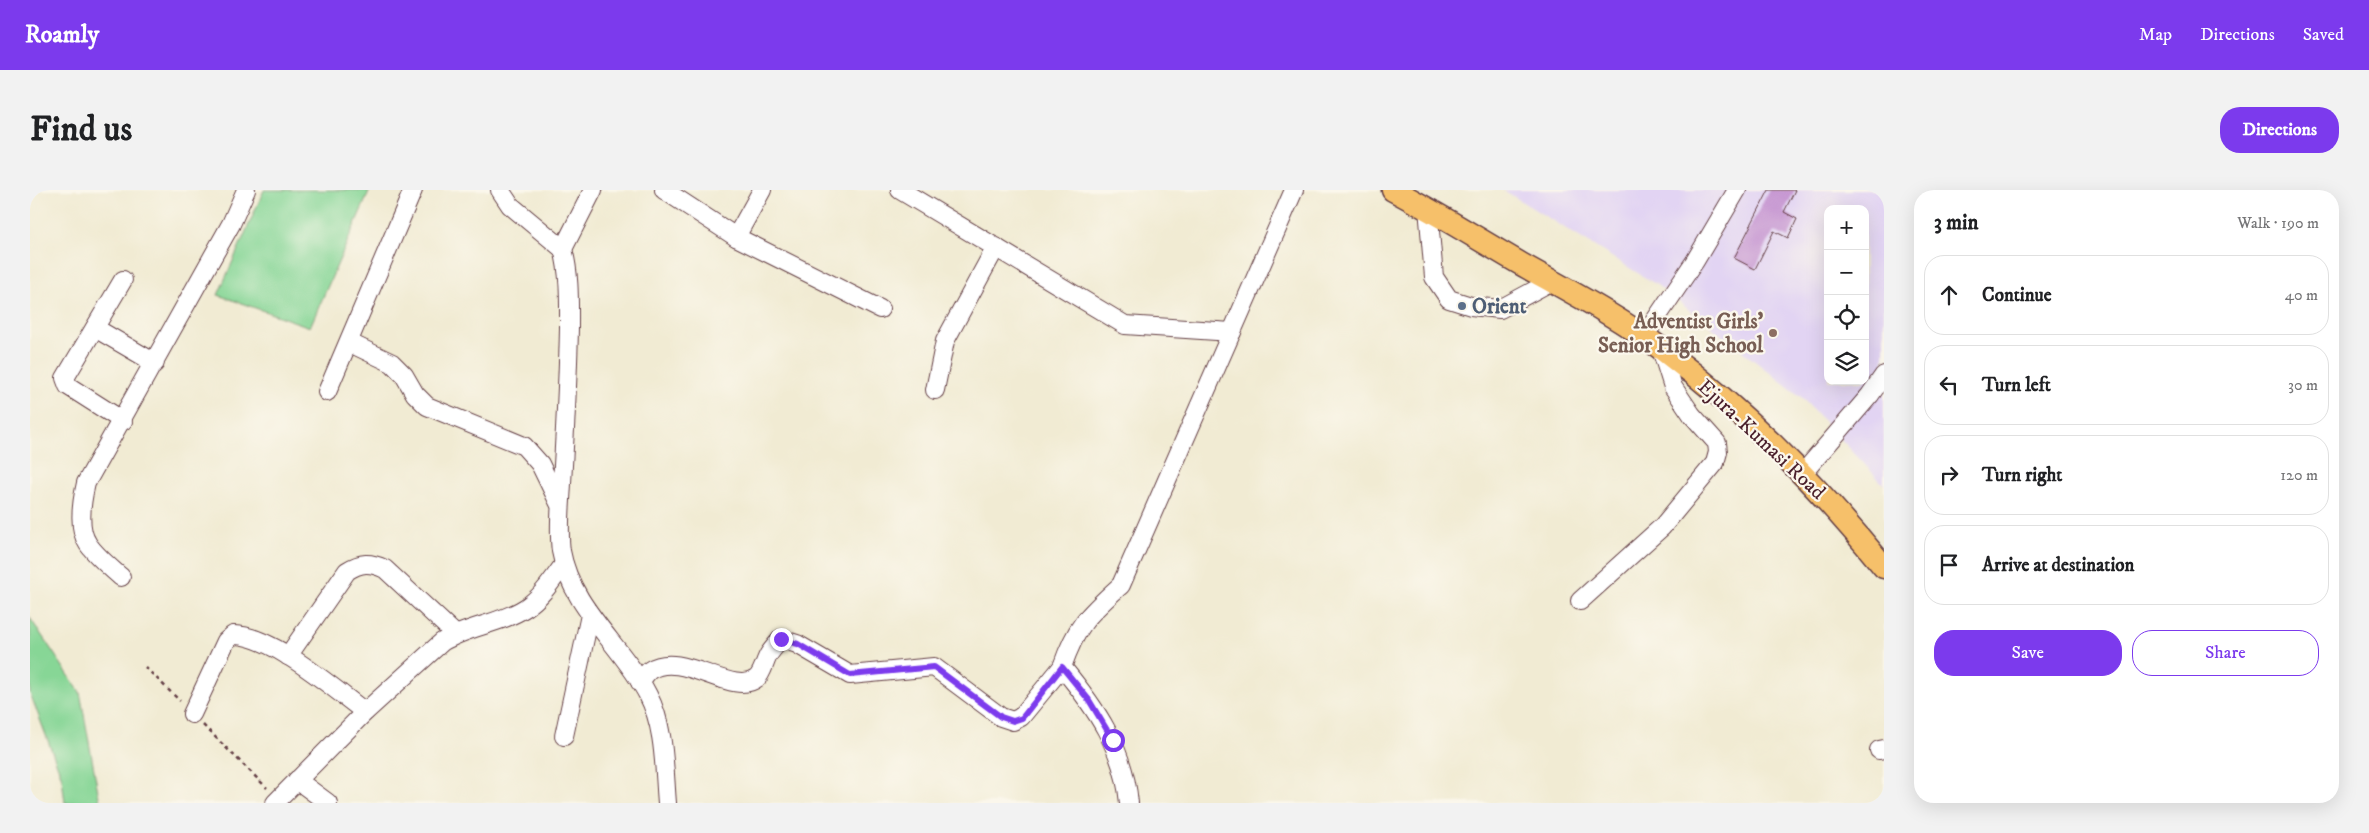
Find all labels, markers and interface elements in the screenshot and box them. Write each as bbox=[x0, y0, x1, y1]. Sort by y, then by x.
text: Roamly bbox=[25, 20, 99, 50]
text: Map bbox=[2139, 24, 2172, 46]
text: Directions bbox=[2200, 24, 2275, 46]
text: Saved bbox=[2303, 24, 2344, 46]
button: Directions bbox=[2220, 107, 2339, 153]
text: Find us bbox=[30, 108, 132, 152]
map controls bbox=[1824, 205, 1869, 385]
button: + bbox=[1824, 205, 1869, 250]
text: 3 min bbox=[1934, 210, 1979, 236]
text: Walk · 190 m bbox=[2237, 213, 2319, 233]
button: − bbox=[1824, 250, 1869, 295]
icon: ahead bbox=[1935, 281, 1963, 309]
text: Continue bbox=[1982, 284, 2052, 307]
text: 40 m bbox=[2285, 285, 2318, 305]
place label: Orient bbox=[1472, 294, 1527, 320]
button: locate bbox=[1824, 295, 1869, 340]
marker: Orient bbox=[1456, 300, 1468, 312]
place label: Adventist Girls' Senior High School bbox=[1598, 309, 1764, 359]
marker: Adventist Girls' Senior High School bbox=[1767, 327, 1779, 339]
button: layers bbox=[1824, 340, 1869, 385]
icon: left bbox=[1935, 371, 1963, 399]
street label: Ejura-Kumasi Road bbox=[1692, 374, 1831, 506]
text: Turn left bbox=[1982, 374, 2051, 397]
text: 30 m bbox=[2288, 375, 2318, 395]
icon: right bbox=[1935, 461, 1963, 489]
text: Turn right bbox=[1982, 464, 2062, 487]
text: 120 m bbox=[2280, 465, 2318, 485]
icon: arrive bbox=[1935, 551, 1963, 579]
text: Arrive at destination bbox=[1982, 554, 2134, 577]
route end bbox=[770, 628, 793, 651]
button: Save bbox=[1934, 630, 2122, 676]
button: Share bbox=[2132, 630, 2319, 676]
route start bbox=[1102, 729, 1125, 752]

